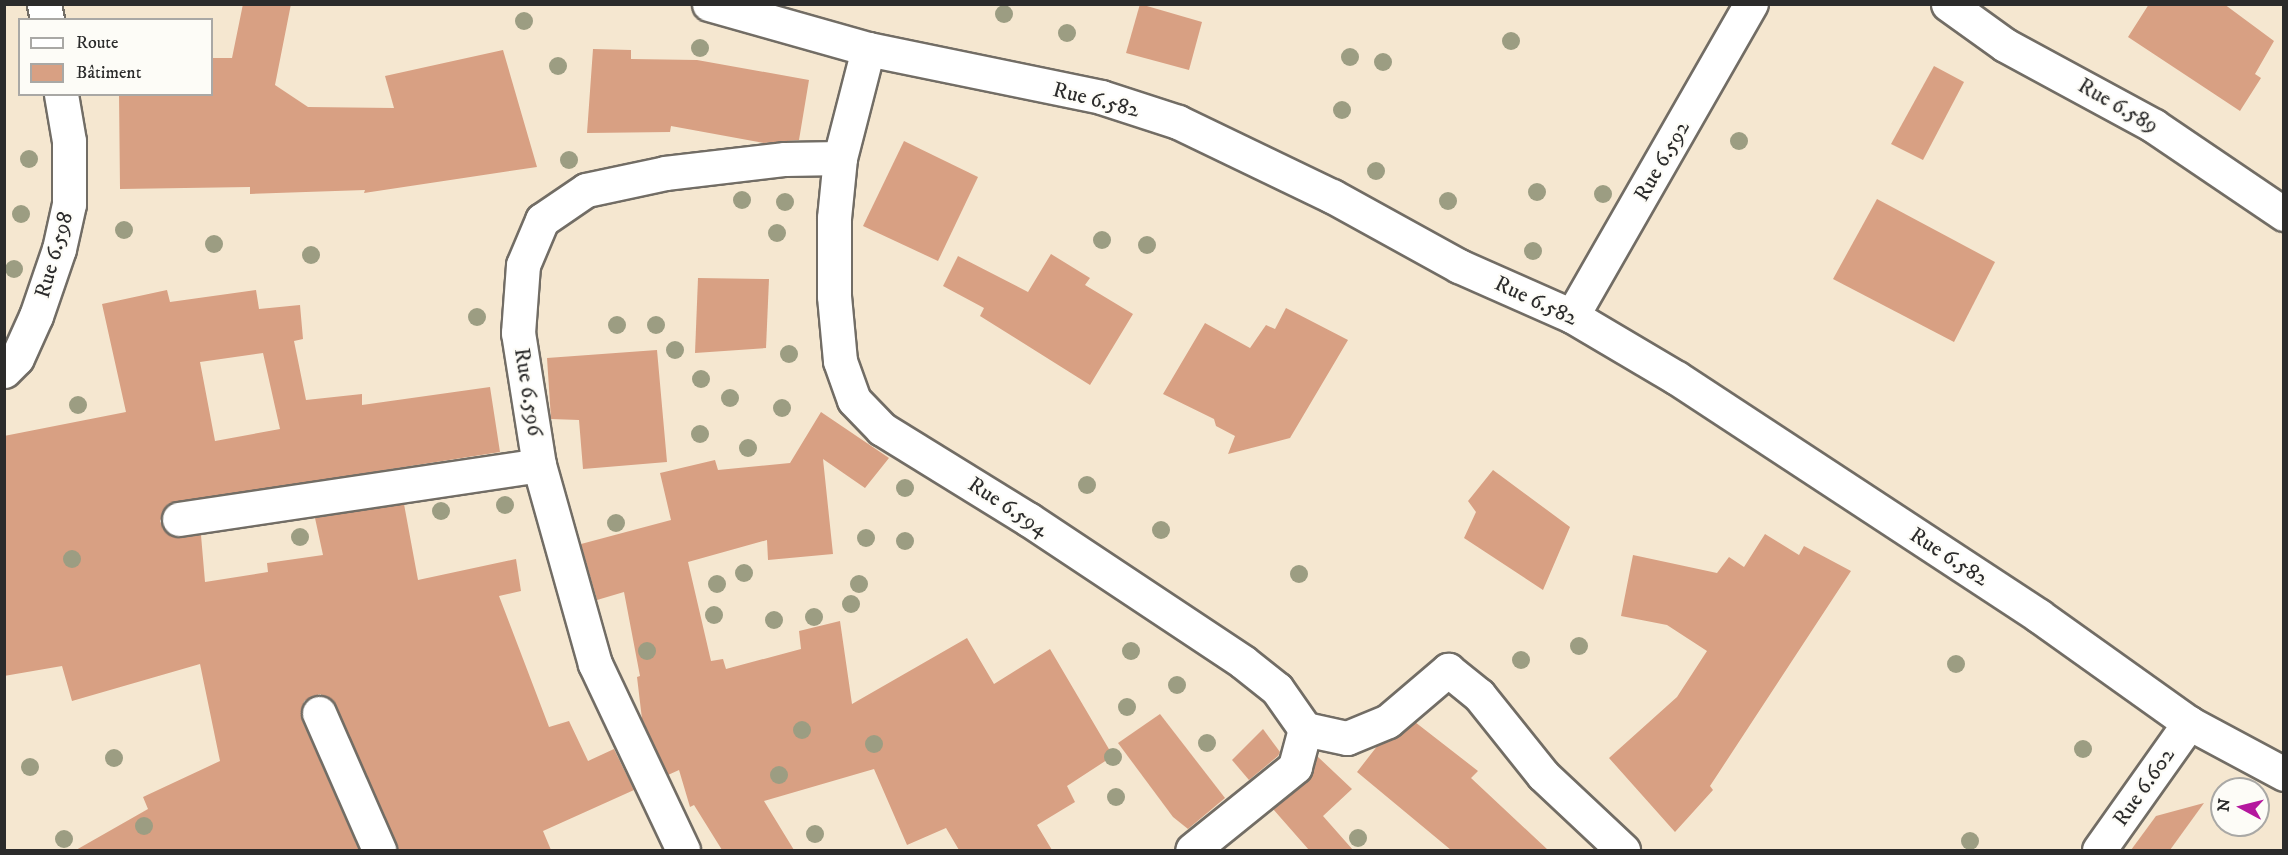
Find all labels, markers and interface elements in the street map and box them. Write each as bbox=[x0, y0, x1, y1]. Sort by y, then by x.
legend bbox=[18, 18, 213, 96]
text: Route bbox=[76, 32, 119, 54]
text: Bâtiment bbox=[76, 62, 141, 84]
street label: Rue 6.589 bbox=[2073, 72, 2163, 140]
street label: Rue 6.582 bbox=[1050, 77, 1142, 123]
street label: Rue 6.592 bbox=[1629, 116, 1695, 206]
street label: Rue 6.598 bbox=[29, 209, 79, 301]
street label: Rue 6.582 bbox=[1490, 270, 1582, 332]
street label: Rue 6.596 bbox=[508, 346, 548, 438]
street label: Rue 6.594 bbox=[963, 471, 1053, 543]
street label: Rue 6.582 bbox=[1905, 522, 1993, 592]
street label: Rue 6.602 bbox=[2107, 743, 2181, 831]
north arrow bbox=[2210, 777, 2270, 837]
text: N bbox=[2213, 797, 2235, 813]

